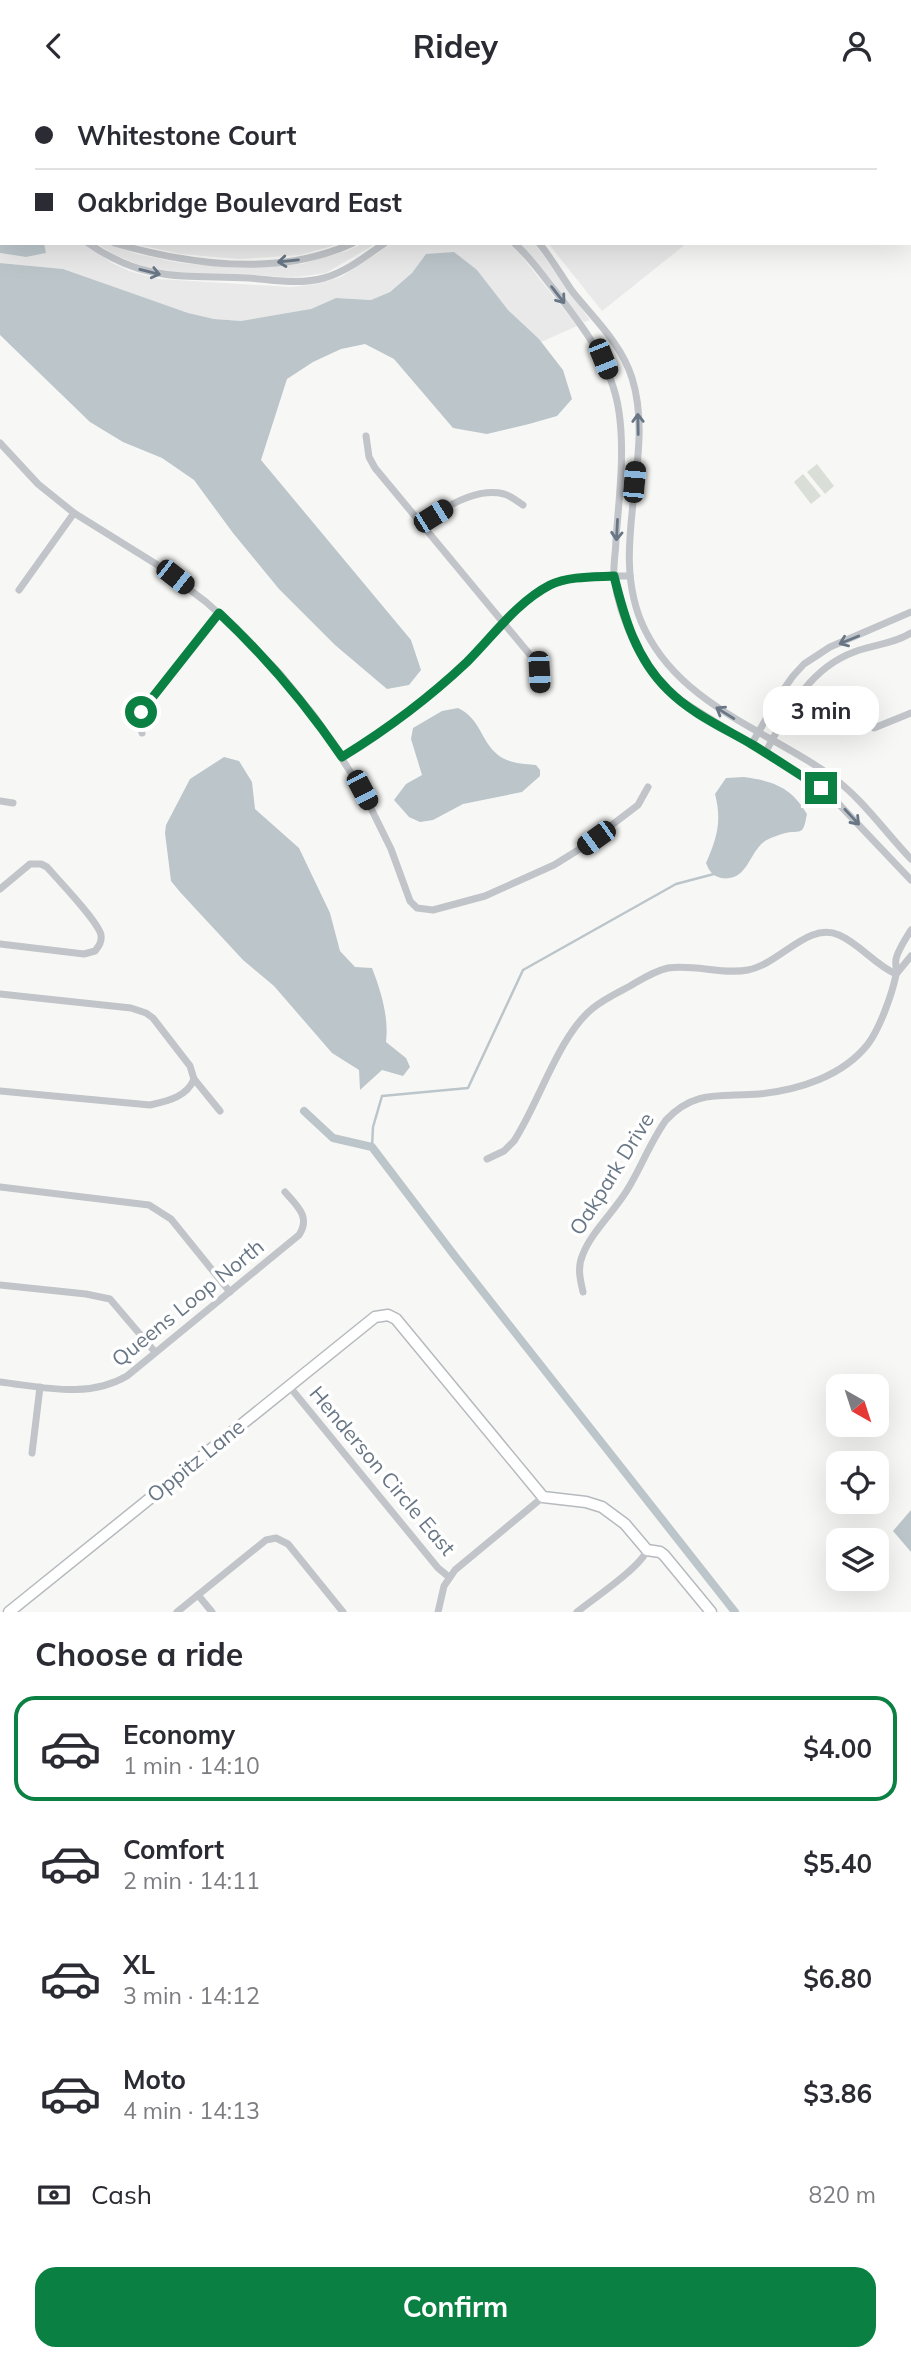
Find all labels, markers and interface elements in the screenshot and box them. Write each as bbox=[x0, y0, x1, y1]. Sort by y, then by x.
text: Ridey bbox=[413, 26, 498, 66]
icon: back bbox=[35, 27, 73, 65]
icon: person bbox=[838, 27, 876, 65]
text: Whitestone Court bbox=[77, 119, 296, 152]
text: Oakbridge Boulevard East bbox=[77, 186, 402, 219]
one-way arrow bbox=[277, 254, 300, 267]
one-way arrow bbox=[138, 266, 160, 279]
one-way arrow bbox=[551, 285, 566, 304]
car bbox=[586, 336, 621, 382]
one-way arrow bbox=[631, 413, 644, 436]
car bbox=[622, 460, 647, 504]
car bbox=[410, 496, 457, 536]
one-way arrow bbox=[610, 518, 623, 541]
car bbox=[152, 556, 199, 598]
one-way arrow bbox=[838, 634, 860, 647]
car bbox=[528, 650, 551, 694]
callout: 3 min bbox=[763, 687, 879, 735]
route start bbox=[125, 696, 157, 728]
text: 3 min bbox=[791, 696, 851, 725]
one-way arrow bbox=[715, 705, 735, 719]
car bbox=[343, 767, 382, 813]
route end bbox=[805, 772, 837, 804]
one-way arrow bbox=[844, 808, 861, 825]
car bbox=[573, 817, 620, 859]
street label: Oakpark Drive bbox=[563, 1107, 659, 1240]
street label: Queens Loop North bbox=[106, 1233, 269, 1372]
north arrow bbox=[826, 1374, 889, 1437]
map controls bbox=[826, 1374, 889, 1591]
street label: Henderson Circle East bbox=[304, 1380, 461, 1560]
street label: Oppitz Lane bbox=[141, 1413, 249, 1507]
button: locate bbox=[826, 1451, 889, 1514]
button: layers bbox=[826, 1528, 889, 1591]
text: Choose a ride bbox=[35, 1634, 243, 1674]
icon: car bbox=[39, 1717, 102, 1780]
text: Economy bbox=[123, 1718, 235, 1751]
text: $4.00 bbox=[803, 1732, 872, 1765]
text: 1 min · 14:10 bbox=[123, 1751, 260, 1780]
icon: car bbox=[39, 1832, 102, 1895]
text: Comfort bbox=[123, 1833, 224, 1866]
text: $5.40 bbox=[803, 1847, 872, 1880]
text: 2 min · 14:11 bbox=[123, 1866, 260, 1895]
icon: car bbox=[39, 1947, 102, 2010]
text: XL bbox=[123, 1948, 155, 1981]
text: $6.80 bbox=[803, 1962, 872, 1995]
text: 3 min · 14:12 bbox=[123, 1981, 260, 2010]
icon: car bbox=[39, 2062, 102, 2125]
text: Moto bbox=[123, 2063, 186, 2096]
text: $3.86 bbox=[803, 2077, 872, 2110]
text: 4 min · 14:13 bbox=[123, 2096, 260, 2125]
icon: cash bbox=[35, 2176, 73, 2214]
text: Cash bbox=[91, 2178, 152, 2211]
text: 820 m bbox=[808, 2180, 876, 2209]
button: Confirm bbox=[35, 2267, 876, 2347]

